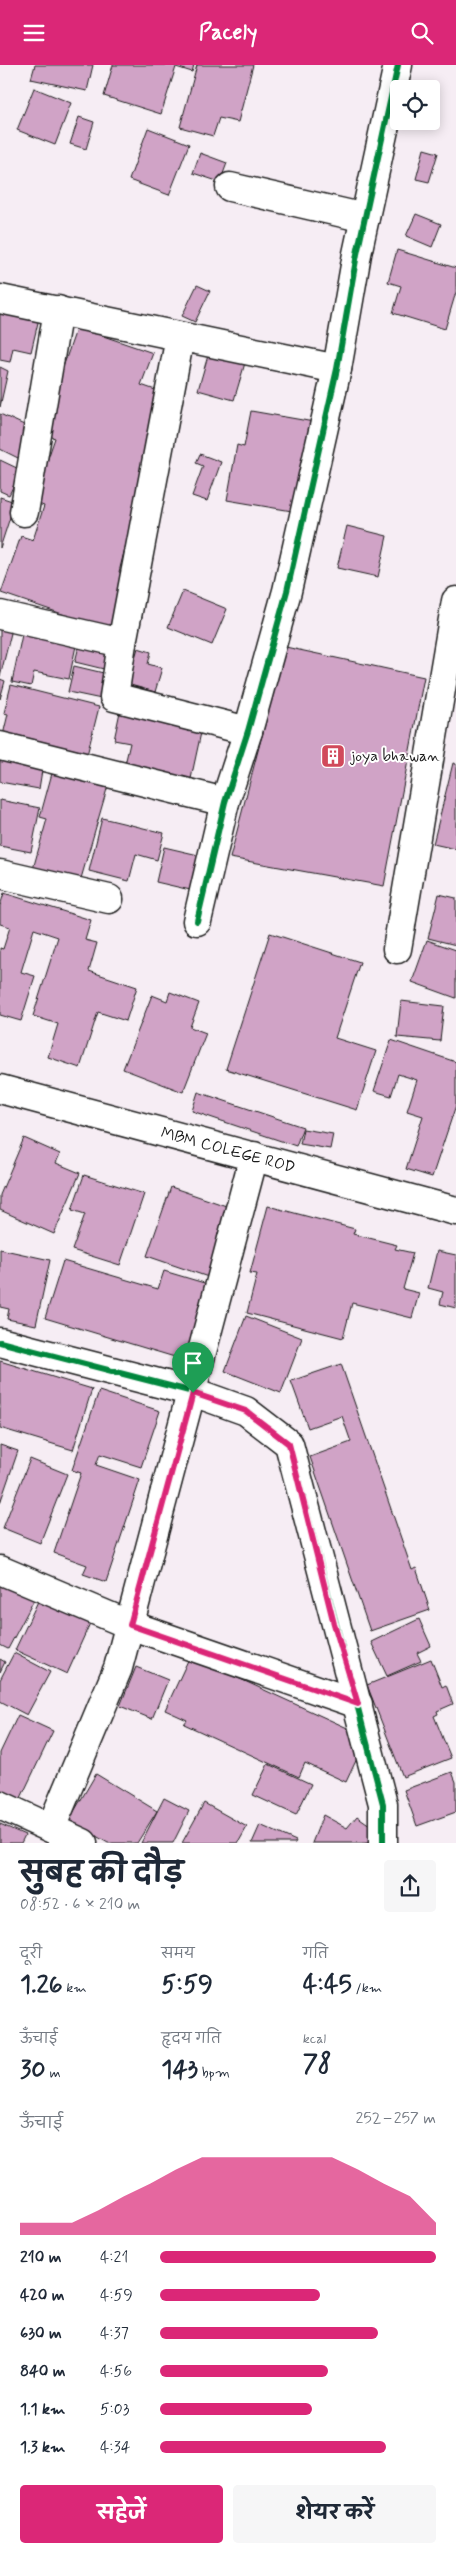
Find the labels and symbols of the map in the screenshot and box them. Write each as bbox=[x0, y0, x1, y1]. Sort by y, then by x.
building icon: joya bhawan bbox=[320, 743, 346, 769]
place label: joya bhawan bbox=[349, 746, 440, 767]
street label: MBM COLEGE ROD bbox=[158, 1122, 297, 1178]
pin bbox=[172, 1342, 214, 1393]

